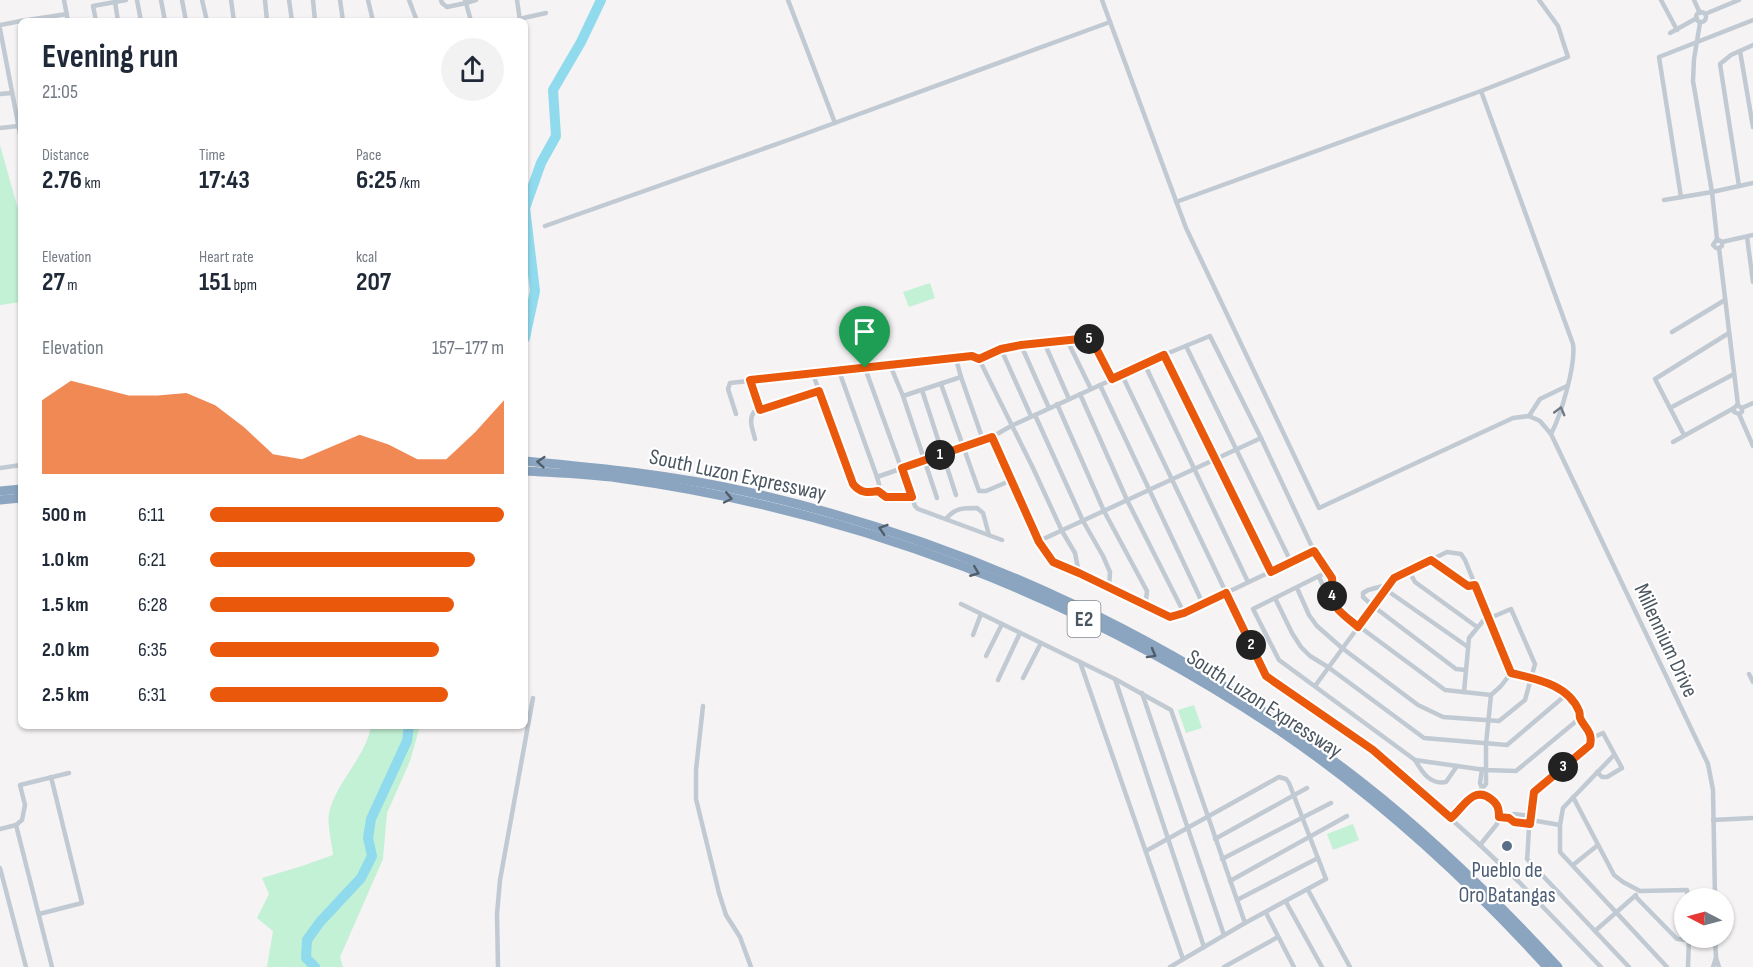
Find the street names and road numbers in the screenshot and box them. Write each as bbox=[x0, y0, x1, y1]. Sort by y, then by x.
street label: South Luzon Expressway bbox=[647, 444, 829, 507]
street label: Millennium Drive bbox=[1628, 579, 1704, 702]
road number: E2 bbox=[1068, 601, 1100, 637]
street label: South Luzon Expressway bbox=[1181, 644, 1347, 765]

